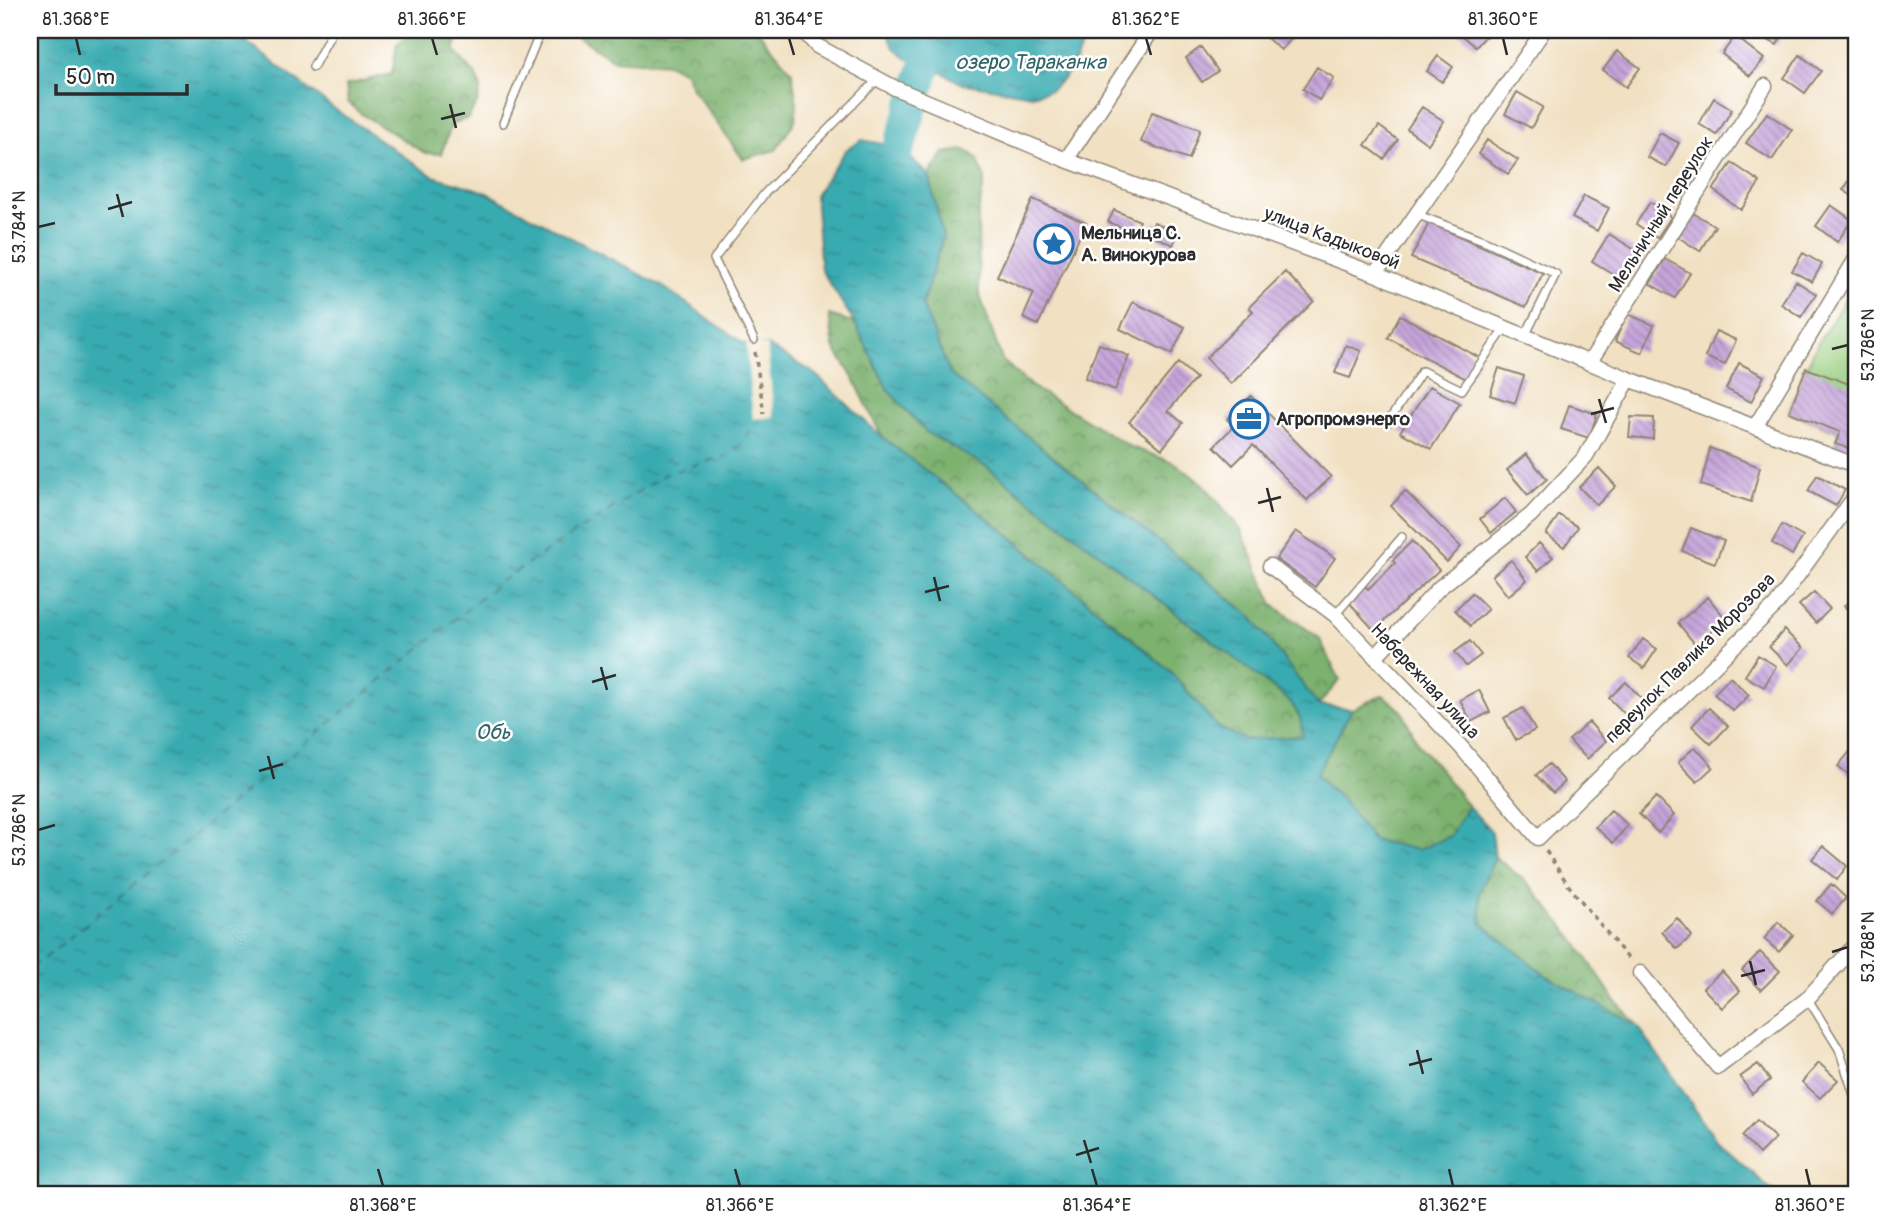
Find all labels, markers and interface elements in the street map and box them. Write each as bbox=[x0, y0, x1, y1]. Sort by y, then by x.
text: 81.368°E bbox=[43, 8, 109, 31]
text: 81.366°E bbox=[398, 8, 466, 31]
text: 81.364°E bbox=[755, 8, 823, 31]
text: 81.362°E bbox=[1112, 8, 1180, 31]
text: 81.360°E bbox=[1468, 8, 1538, 31]
water label: озеро Тараканка bbox=[956, 49, 1107, 76]
scale bar bbox=[56, 52, 187, 96]
text: 50 m bbox=[66, 64, 115, 91]
street label: Мельничный переулок bbox=[1603, 131, 1719, 297]
text: 53.784°N bbox=[8, 191, 31, 263]
street label: улица Кадыковой bbox=[1260, 201, 1403, 275]
place label: Мельница С. А. Винокурова bbox=[1081, 221, 1196, 267]
place icon: Мельница С. А. Винокурова bbox=[1033, 223, 1075, 265]
text: 53.786°N bbox=[1857, 309, 1880, 381]
office icon: Агропромэнерго bbox=[1228, 398, 1270, 440]
place label: Агропромэнерго bbox=[1276, 407, 1411, 431]
street label: переулок Павлика Морозова bbox=[1600, 568, 1780, 748]
street label: Набережная улица bbox=[1365, 618, 1485, 744]
water label: Обь bbox=[475, 719, 511, 746]
text: 53.786°N bbox=[8, 794, 31, 866]
text: 53.788°N bbox=[1857, 911, 1880, 983]
text: 81.368°E bbox=[350, 1194, 416, 1217]
text: 81.366°E bbox=[706, 1194, 774, 1217]
text: 81.364°E bbox=[1063, 1194, 1131, 1217]
text: 81.362°E bbox=[1419, 1194, 1487, 1217]
text: 81.360°E bbox=[1775, 1194, 1845, 1217]

